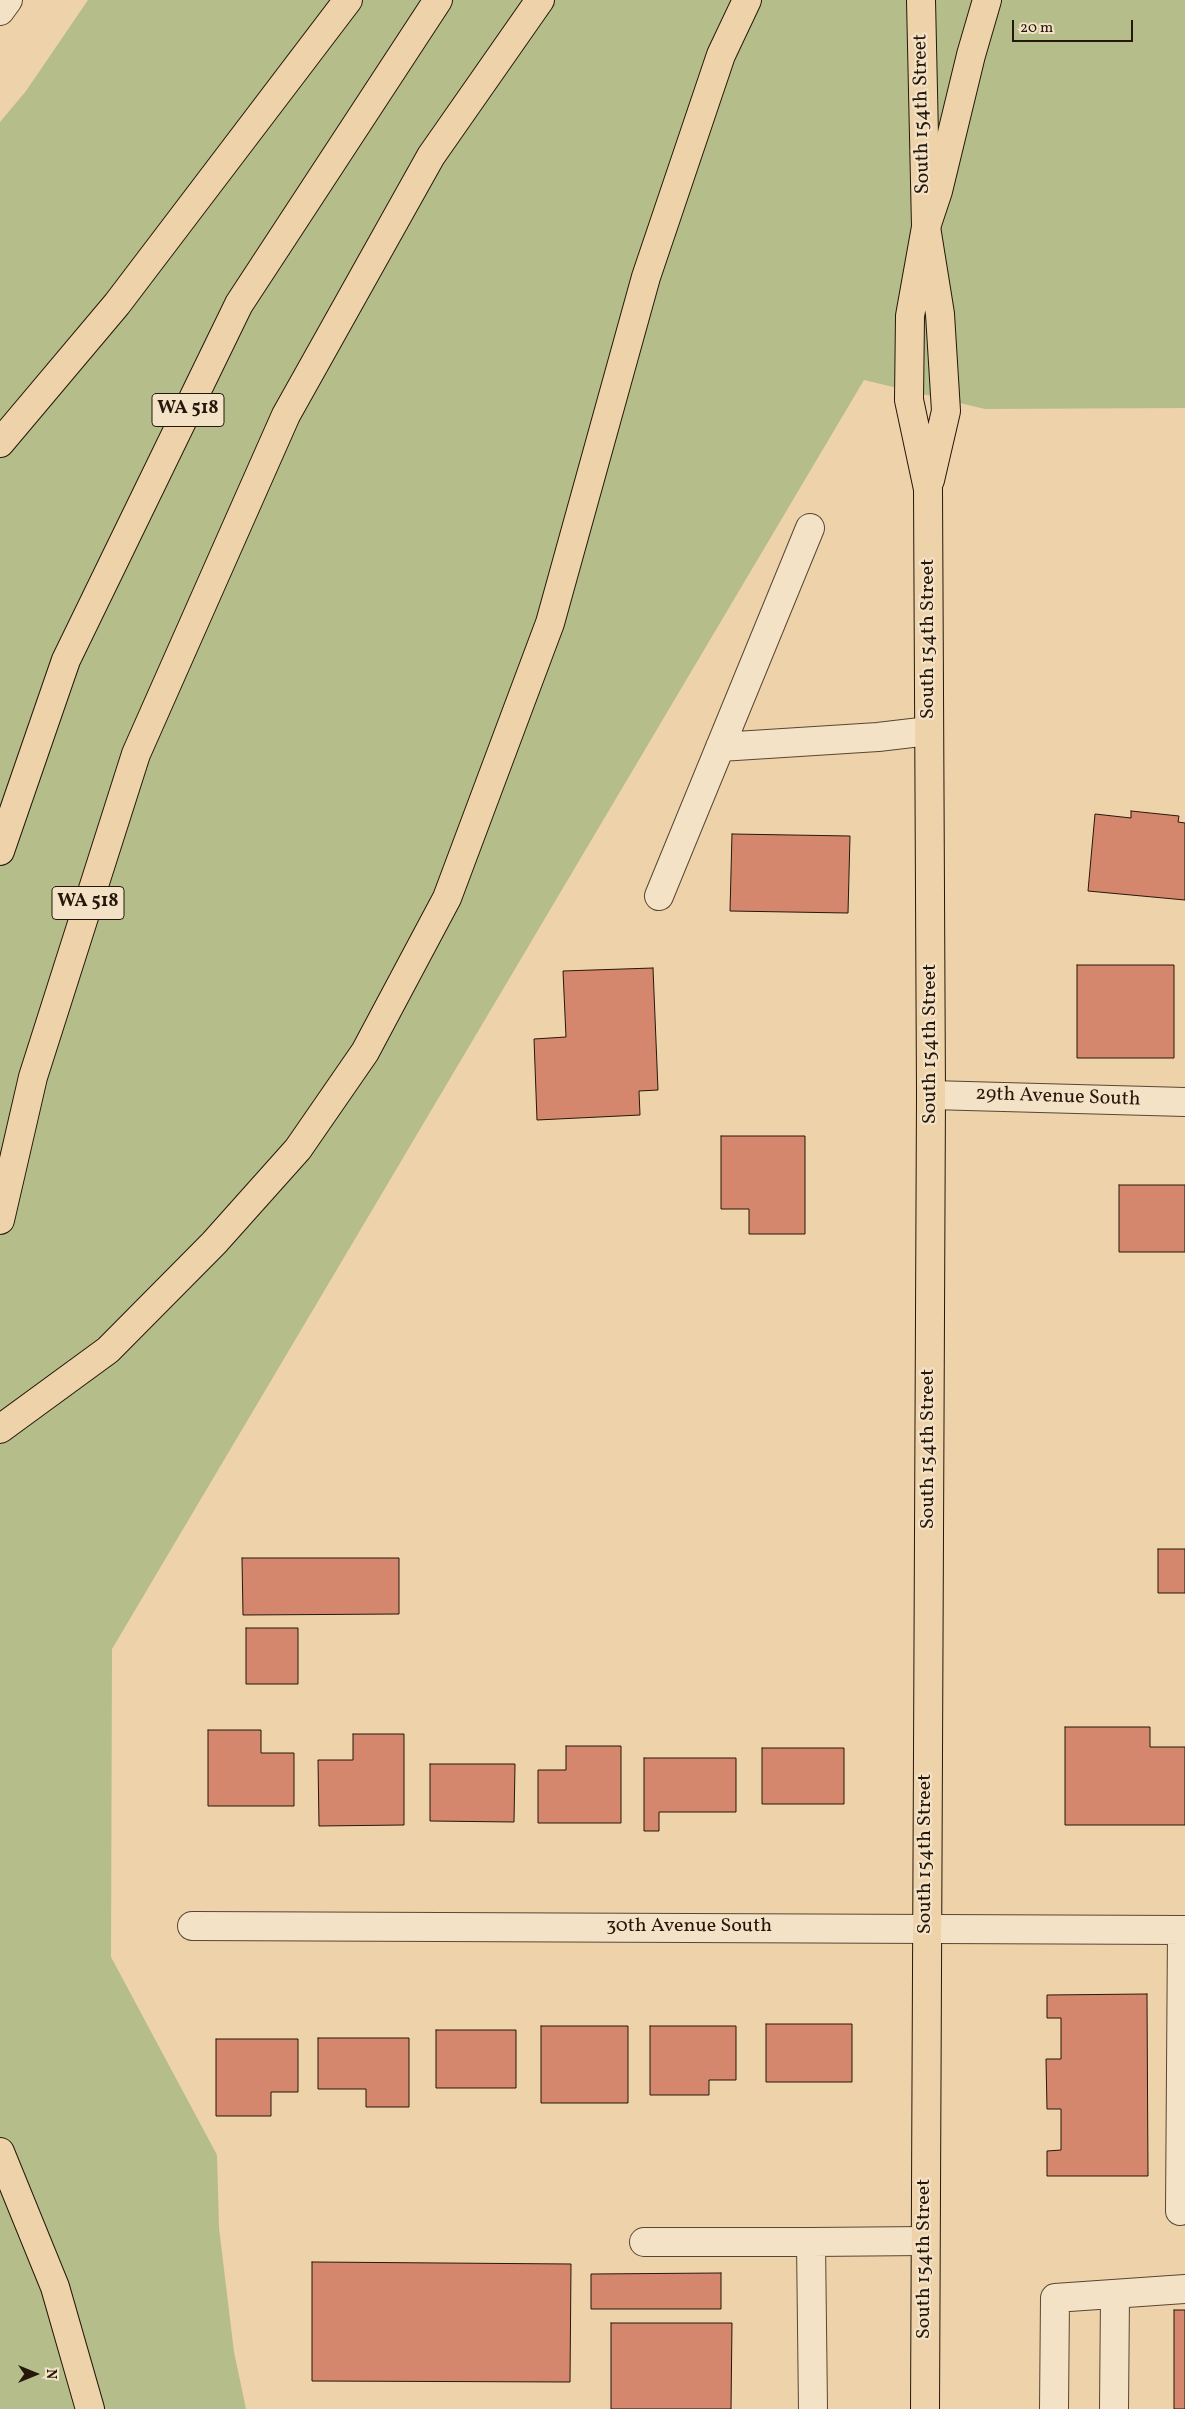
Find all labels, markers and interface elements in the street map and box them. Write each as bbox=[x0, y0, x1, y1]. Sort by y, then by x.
scale bar bbox=[1015, 10, 1136, 42]
text: 20 m bbox=[1020, 18, 1053, 39]
street label: South 154th Street bbox=[910, 34, 936, 194]
road number: WA 518 bbox=[152, 394, 224, 426]
street label: South 154th Street bbox=[917, 559, 941, 719]
road number: WA 518 bbox=[52, 886, 124, 920]
street label: South 154th Street bbox=[919, 964, 943, 1124]
street label: 29th Avenue South bbox=[975, 1083, 1141, 1113]
street label: South 154th Street bbox=[917, 1369, 941, 1529]
street label: South 154th Street bbox=[914, 1774, 938, 1934]
street label: 30th Avenue South bbox=[606, 1915, 772, 1939]
street label: South 154th Street bbox=[913, 2179, 937, 2339]
north arrow bbox=[10, 2349, 60, 2399]
text: N bbox=[41, 2369, 60, 2379]

